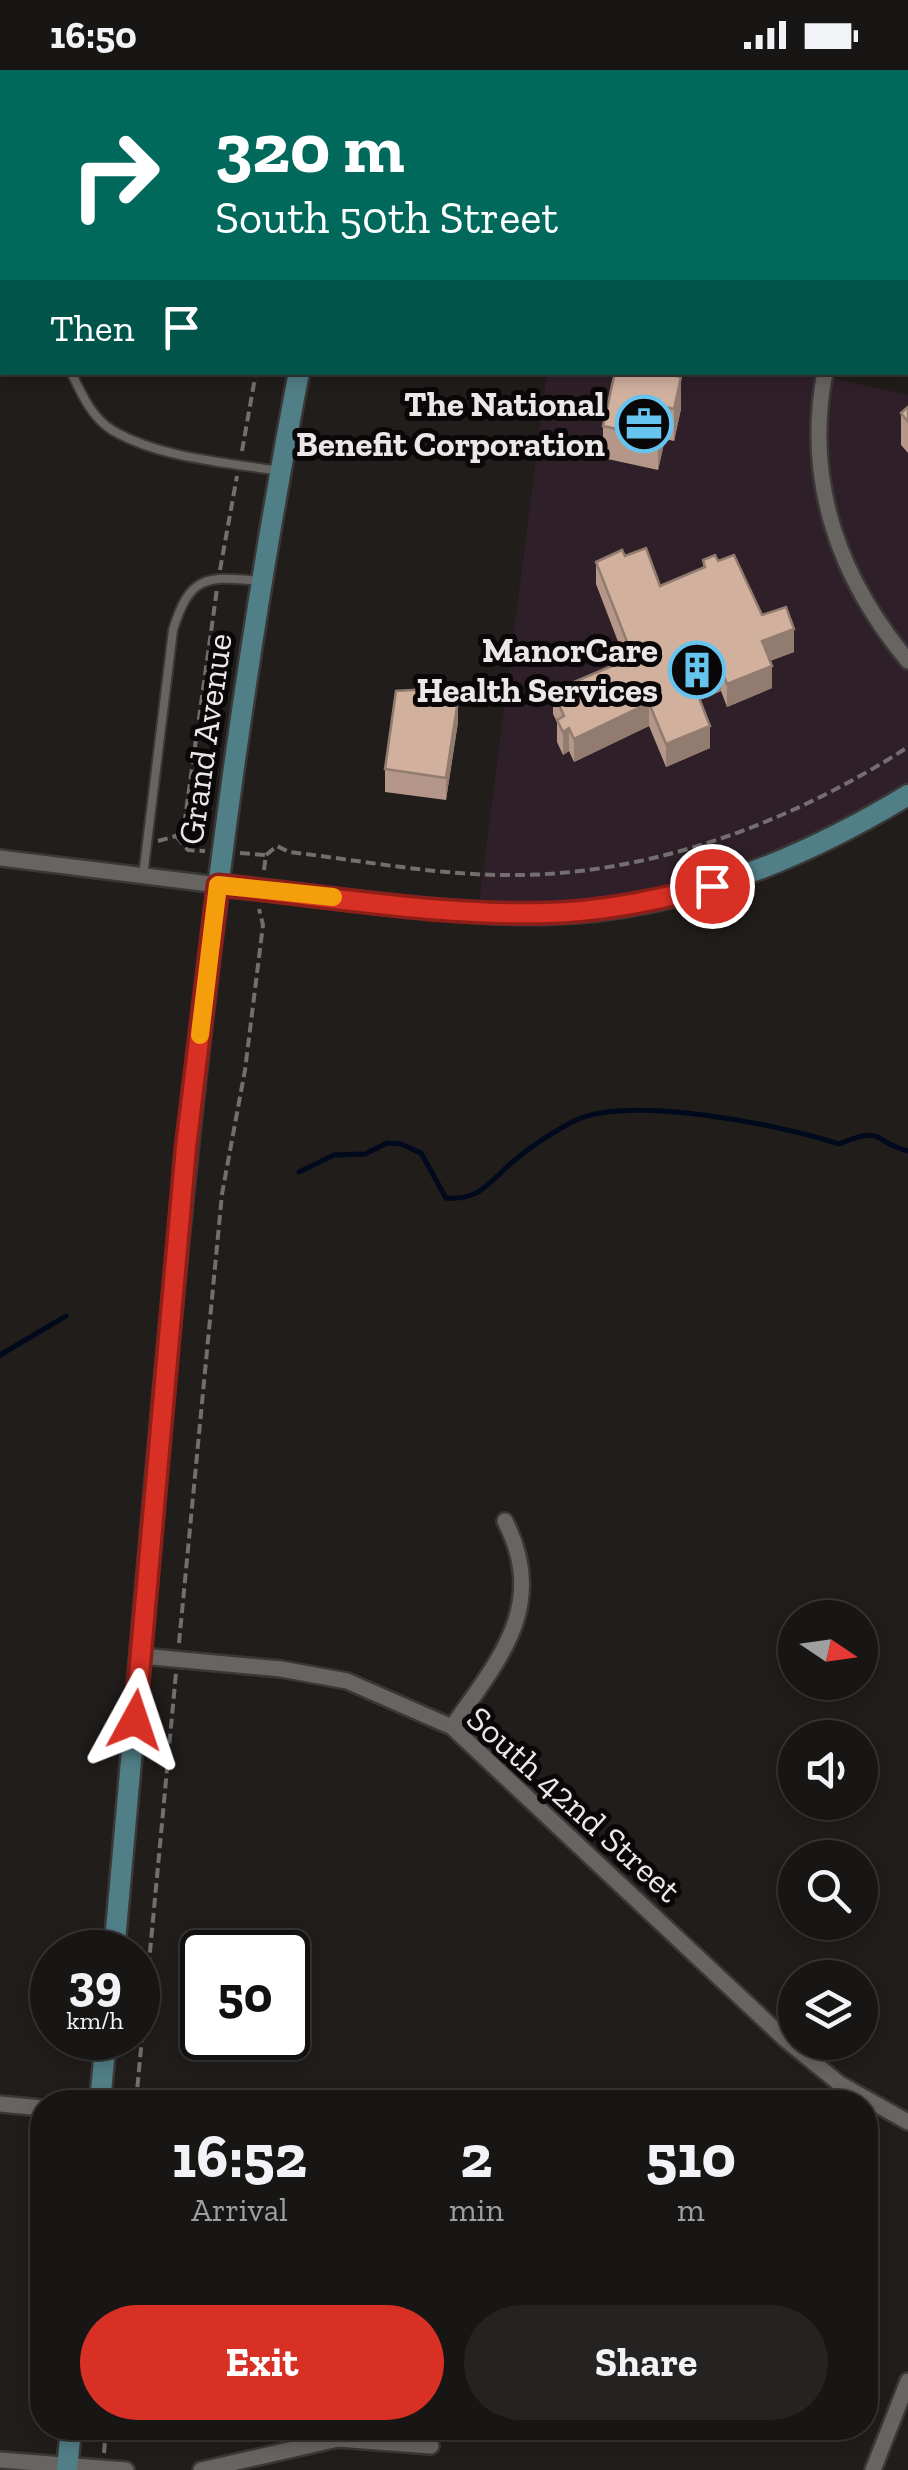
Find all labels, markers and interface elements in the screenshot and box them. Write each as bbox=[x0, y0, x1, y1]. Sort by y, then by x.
text: 16:50 bbox=[50, 12, 137, 58]
text: 320 m bbox=[215, 106, 405, 190]
icon: right bbox=[50, 110, 180, 240]
text: South 50th Street bbox=[215, 191, 558, 245]
icon: arrive bbox=[154, 300, 209, 355]
text: Then bbox=[50, 305, 134, 351]
place label: The National Benefit Corporation bbox=[296, 383, 605, 465]
office icon: The National Benefit Corporation bbox=[614, 394, 674, 454]
place label: ManorCare Health Services bbox=[416, 629, 658, 711]
street label: Grand Avenue bbox=[169, 631, 241, 847]
building icon: ManorCare Health Services bbox=[667, 640, 727, 700]
pin bbox=[670, 844, 755, 929]
icon: arrive bbox=[685, 859, 740, 914]
north arrow bbox=[778, 1600, 878, 1700]
map controls bbox=[778, 1600, 878, 2060]
position arrow bbox=[83, 1668, 187, 1772]
street label: South 42nd Street bbox=[459, 1697, 689, 1911]
button: sound bbox=[778, 1720, 878, 1820]
button: search bbox=[778, 1840, 878, 1940]
speed limit sign: 50 bbox=[180, 1930, 310, 2060]
text: 39 bbox=[68, 1953, 122, 2013]
button: layers bbox=[778, 1960, 878, 2060]
text: km/h bbox=[66, 2005, 124, 2035]
text: 16:52 bbox=[172, 2120, 307, 2192]
text: 2 bbox=[460, 2120, 492, 2192]
text: 510 bbox=[646, 2120, 736, 2192]
text: Arrival bbox=[191, 2191, 288, 2229]
text: min bbox=[449, 2191, 504, 2229]
text: m bbox=[677, 2191, 705, 2229]
button: Exit bbox=[80, 2305, 444, 2420]
button: Share bbox=[464, 2305, 828, 2420]

